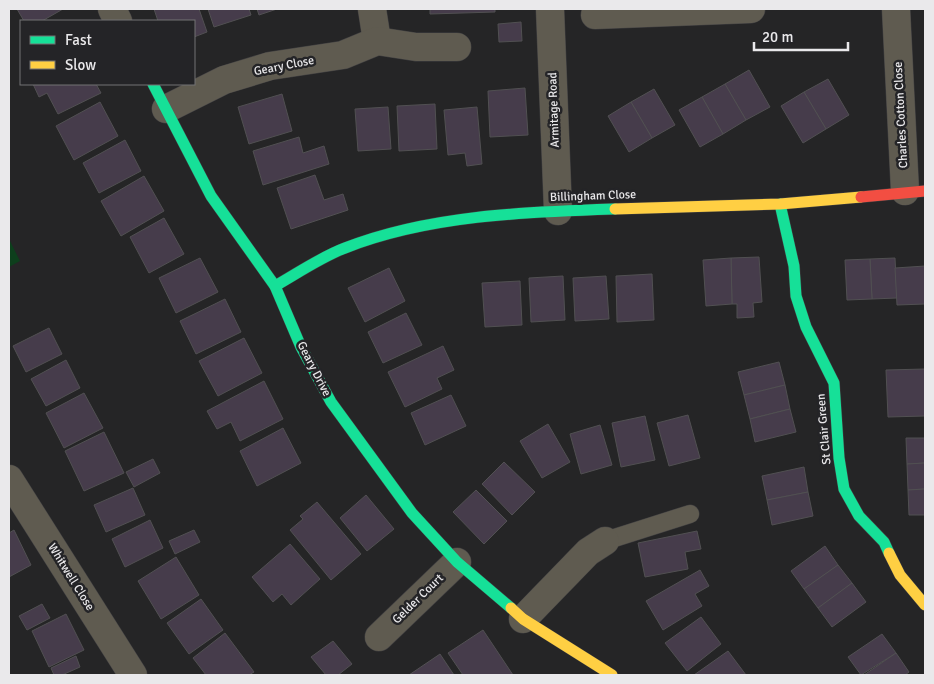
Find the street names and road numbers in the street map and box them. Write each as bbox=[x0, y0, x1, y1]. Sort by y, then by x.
street label: Geary Close bbox=[253, 53, 315, 79]
street label: Charles Cotton Close bbox=[891, 61, 911, 169]
street label: Armitage Road bbox=[545, 72, 563, 148]
street label: Billingham Close bbox=[550, 187, 636, 205]
street label: Geary Drive bbox=[294, 339, 334, 399]
street label: St Clair Green bbox=[813, 393, 835, 465]
street label: Whitwell Close bbox=[44, 541, 98, 613]
street label: Gelder Court bbox=[389, 571, 447, 627]

